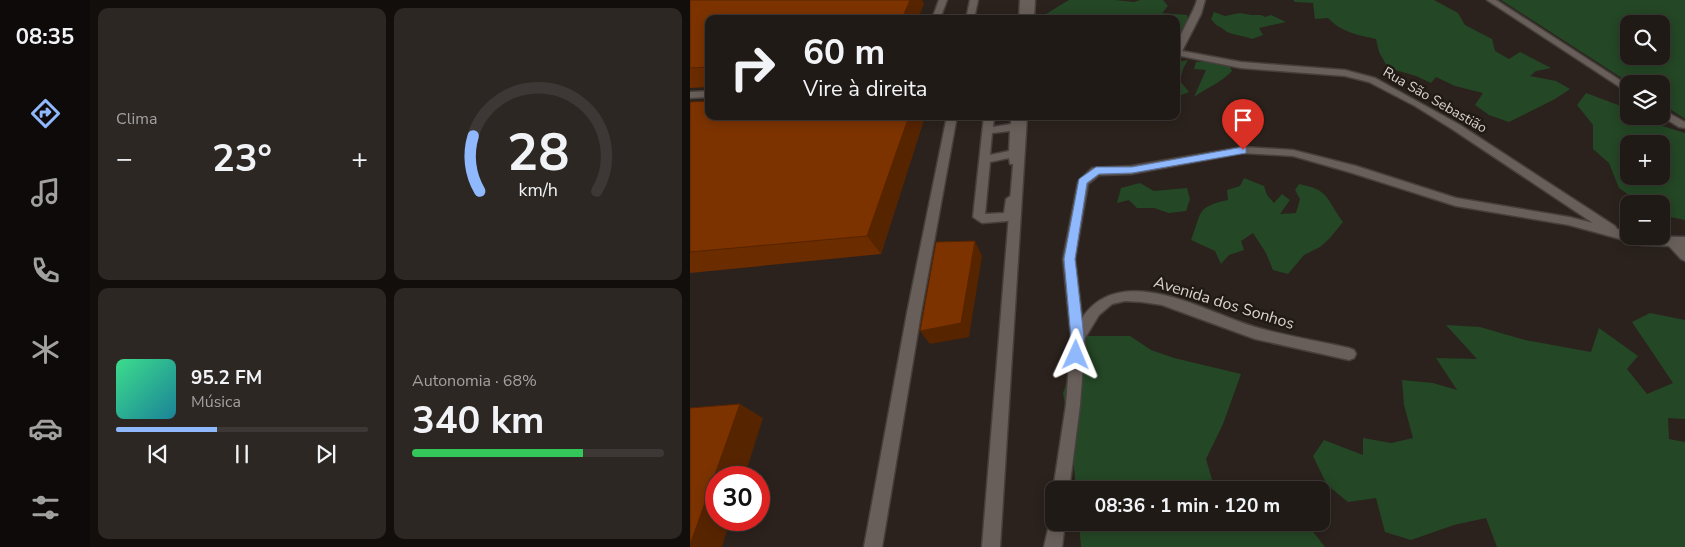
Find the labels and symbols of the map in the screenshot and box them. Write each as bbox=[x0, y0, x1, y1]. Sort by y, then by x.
street label: Rua São Sebastião bbox=[1379, 62, 1491, 138]
pin bbox=[1222, 99, 1264, 150]
street label: Avenida dos Sonhos bbox=[1151, 271, 1297, 335]
position arrow bbox=[1049, 328, 1101, 380]
speed limit sign: 30 bbox=[705, 466, 770, 531]

